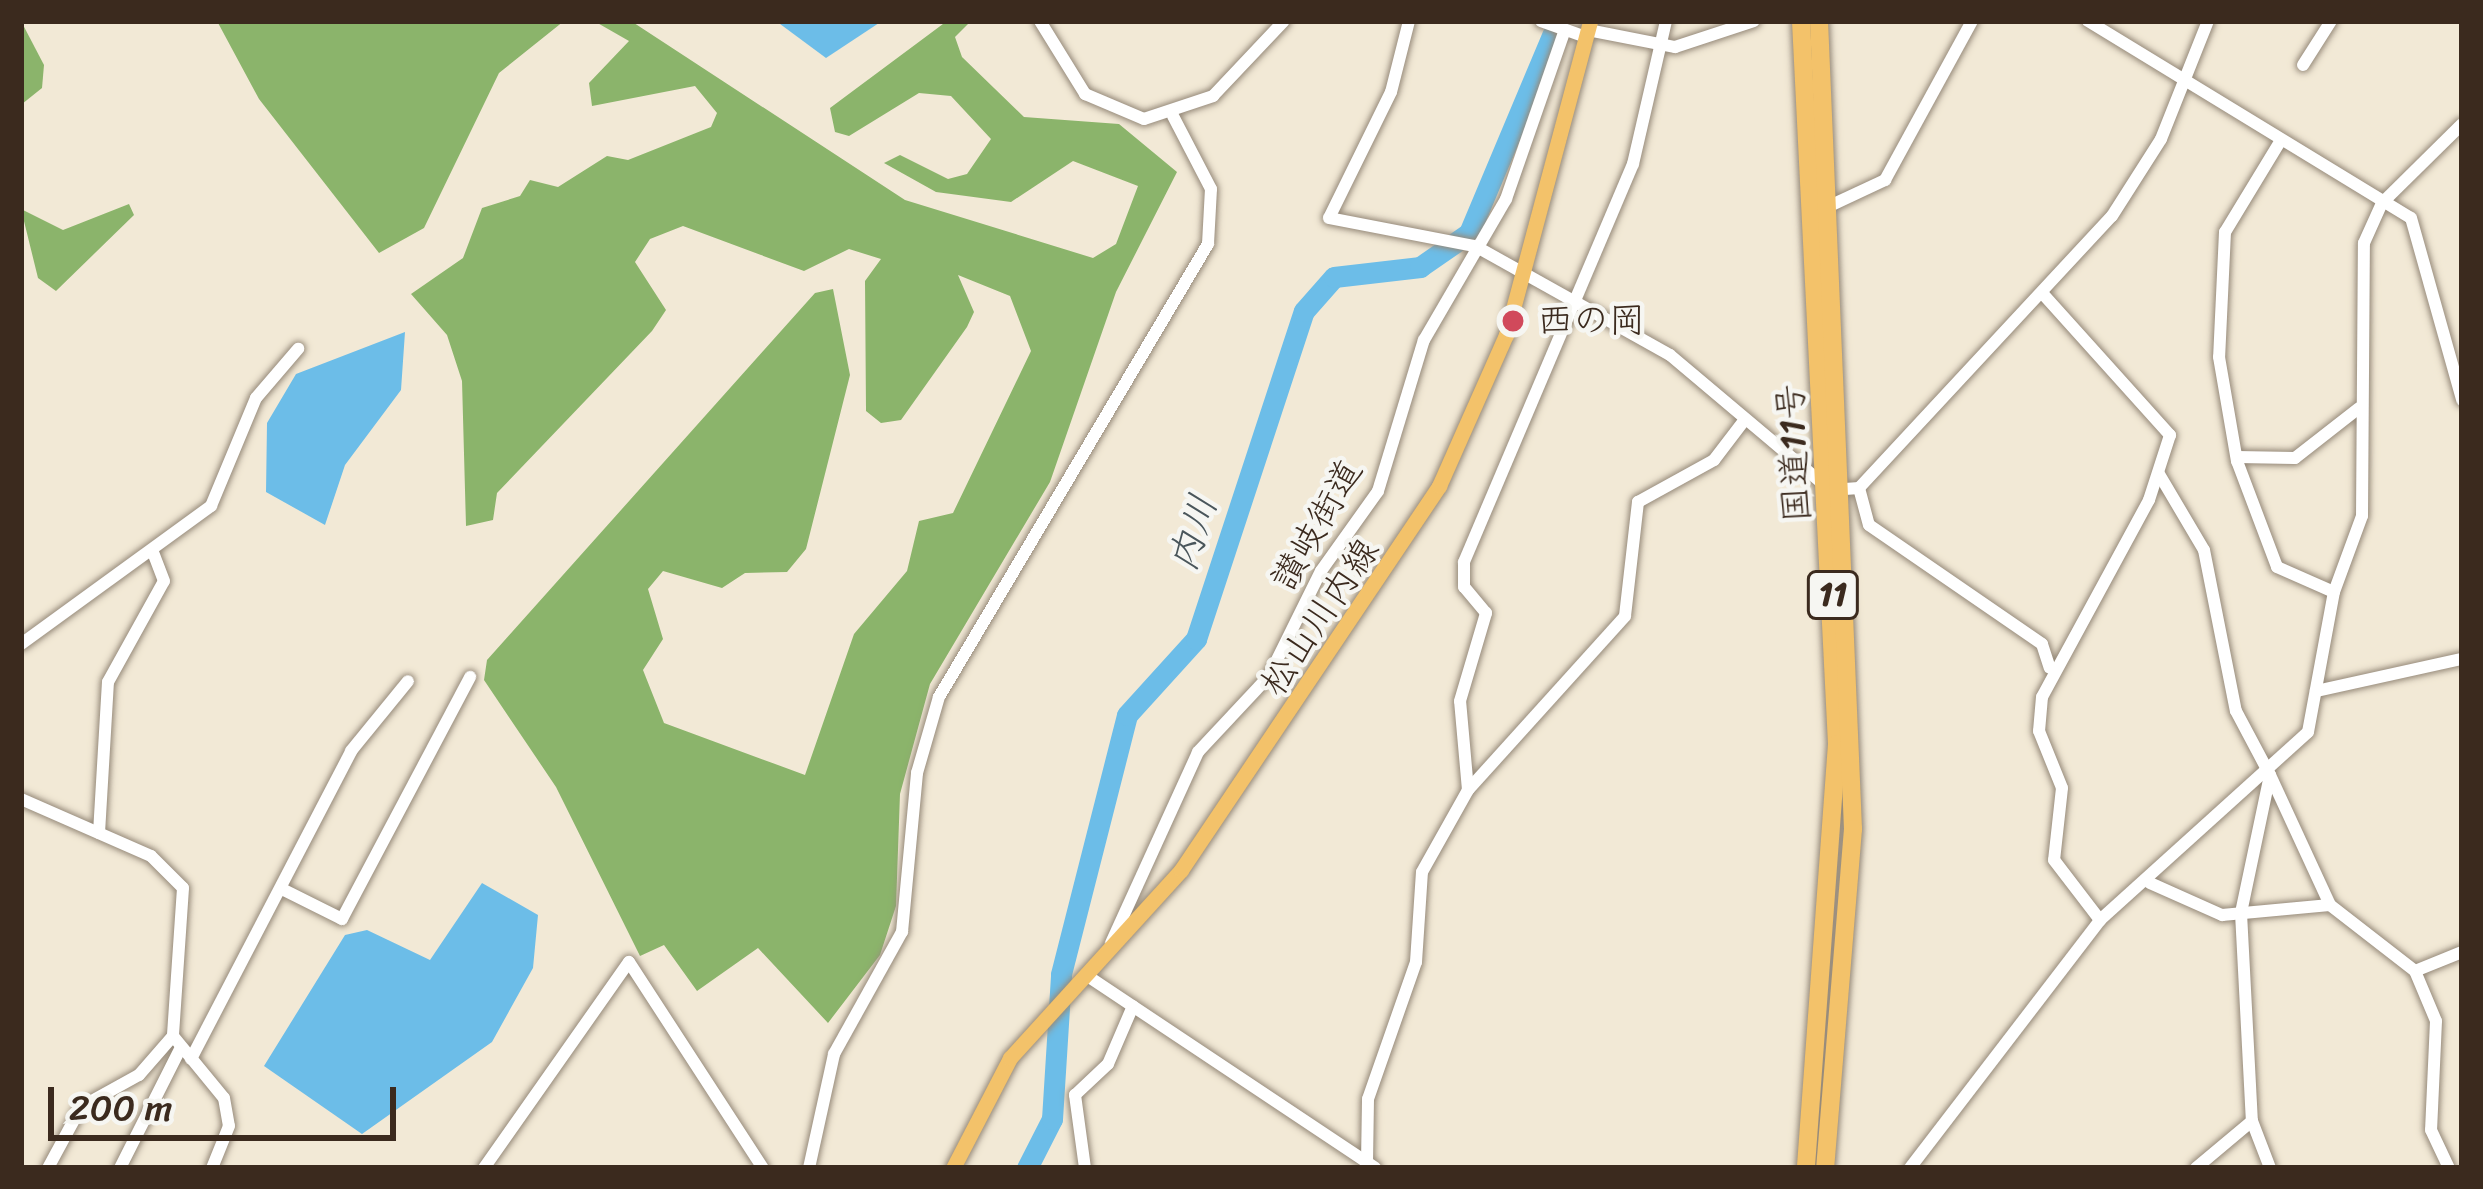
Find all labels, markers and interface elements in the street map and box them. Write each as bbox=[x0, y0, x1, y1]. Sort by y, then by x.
place label: 西の岡 bbox=[1537, 299, 1645, 343]
marker: 西の岡 bbox=[1500, 308, 1526, 334]
street label: 国道11号 bbox=[1769, 383, 1819, 523]
street label: 讃岐街道 bbox=[1262, 452, 1372, 598]
water label: 内川 bbox=[1159, 489, 1227, 577]
street label: 松山川内線 bbox=[1252, 530, 1388, 704]
road number: 11 bbox=[1806, 568, 1860, 622]
scale bar bbox=[54, 1063, 402, 1137]
text: 200 m bbox=[69, 1076, 172, 1140]

